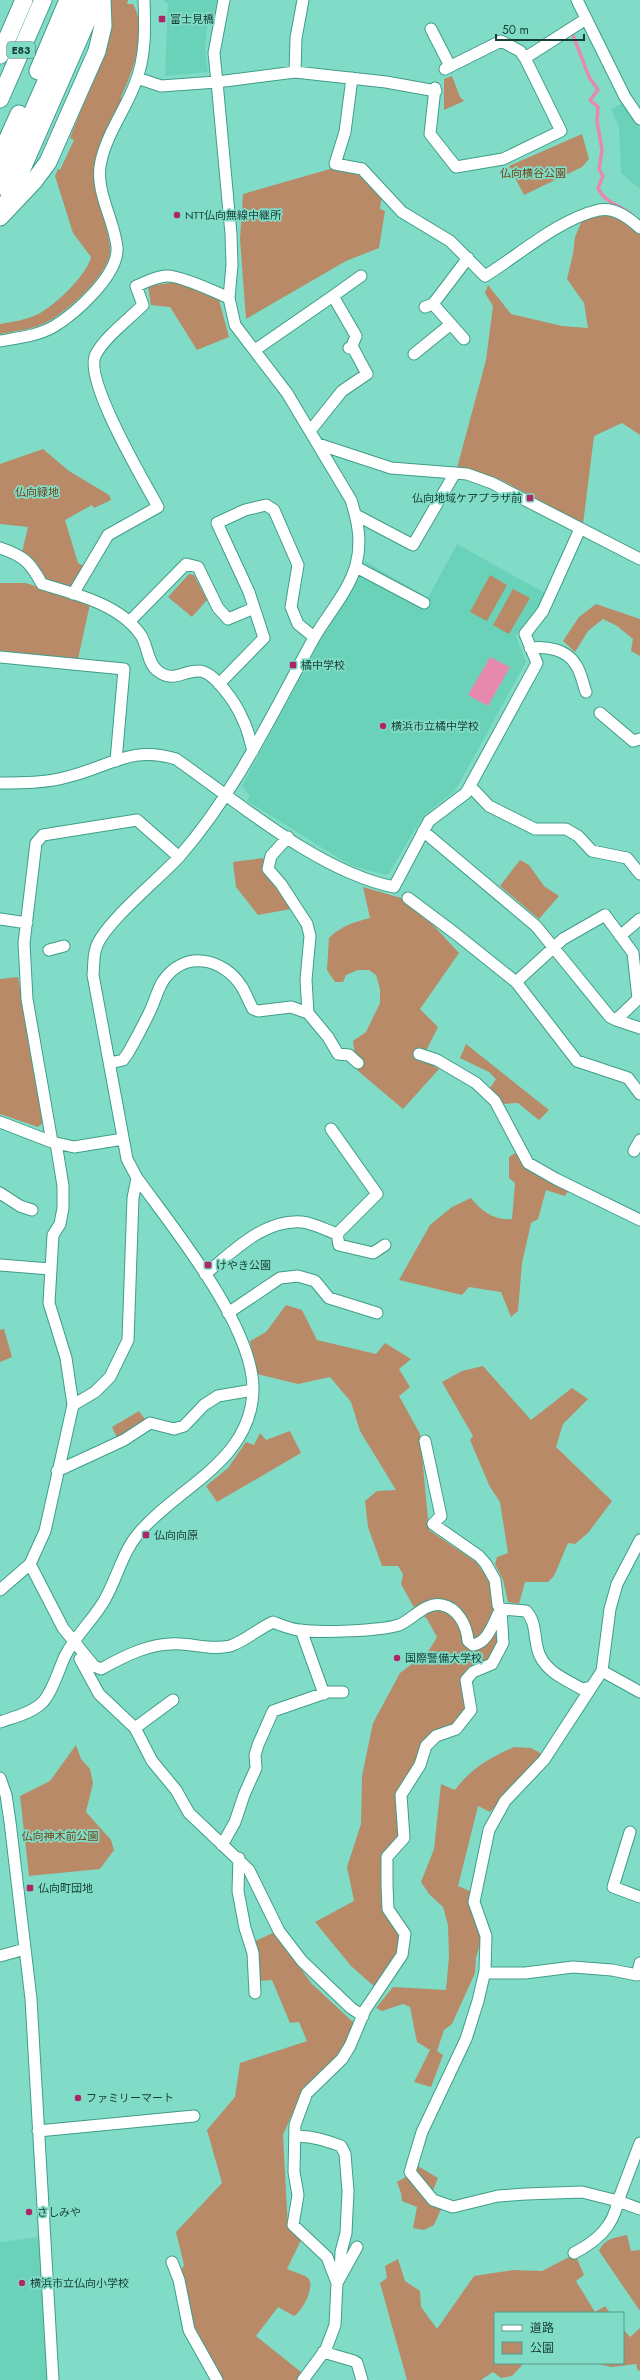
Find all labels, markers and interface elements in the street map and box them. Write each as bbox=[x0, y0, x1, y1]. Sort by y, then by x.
place label: 富士見橋 bbox=[170, 11, 214, 27]
marker: 富士見橋 bbox=[157, 14, 167, 24]
scale bar bbox=[496, 16, 584, 42]
text: 50 m bbox=[502, 21, 529, 39]
road number: E83 bbox=[7, 42, 35, 58]
park label: 仏向横谷公園 bbox=[500, 165, 566, 181]
place label: NTT仏向無線中継所 bbox=[185, 207, 282, 223]
marker: NTT仏向無線中継所 bbox=[172, 210, 182, 220]
park label: 仏向緑地 bbox=[15, 484, 59, 500]
place label: 仏向地域ケアプラザ前 bbox=[412, 490, 522, 506]
marker: 仏向地域ケアプラザ前 bbox=[525, 493, 535, 503]
place label: 橘中学校 bbox=[301, 657, 345, 673]
marker: 橘中学校 bbox=[288, 660, 298, 670]
place label: 横浜市立橘中学校 bbox=[391, 718, 479, 734]
marker: 横浜市立橘中学校 bbox=[378, 721, 388, 731]
place label: けやき公園 bbox=[216, 1257, 271, 1273]
marker: けやき公園 bbox=[203, 1260, 213, 1270]
place label: 仏向向原 bbox=[154, 1527, 198, 1543]
marker: 仏向向原 bbox=[141, 1530, 151, 1540]
place label: 国際警備大学校 bbox=[405, 1650, 482, 1666]
marker: 国際警備大学校 bbox=[392, 1653, 402, 1663]
park label: 仏向神木前公園 bbox=[22, 1828, 99, 1844]
place label: 仏向町団地 bbox=[38, 1880, 93, 1896]
marker: 仏向町団地 bbox=[25, 1883, 35, 1893]
place label: ファミリーマート bbox=[86, 2090, 174, 2106]
marker: ファミリーマート bbox=[73, 2093, 83, 2103]
place label: さしみや bbox=[37, 2204, 81, 2220]
marker: さしみや bbox=[24, 2207, 34, 2217]
place label: 横浜市立仏向小学校 bbox=[30, 2275, 129, 2291]
marker: 横浜市立仏向小学校 bbox=[17, 2278, 27, 2288]
legend bbox=[494, 2312, 624, 2364]
text: 道路 bbox=[530, 2319, 554, 2337]
text: 公園 bbox=[530, 2339, 554, 2357]

